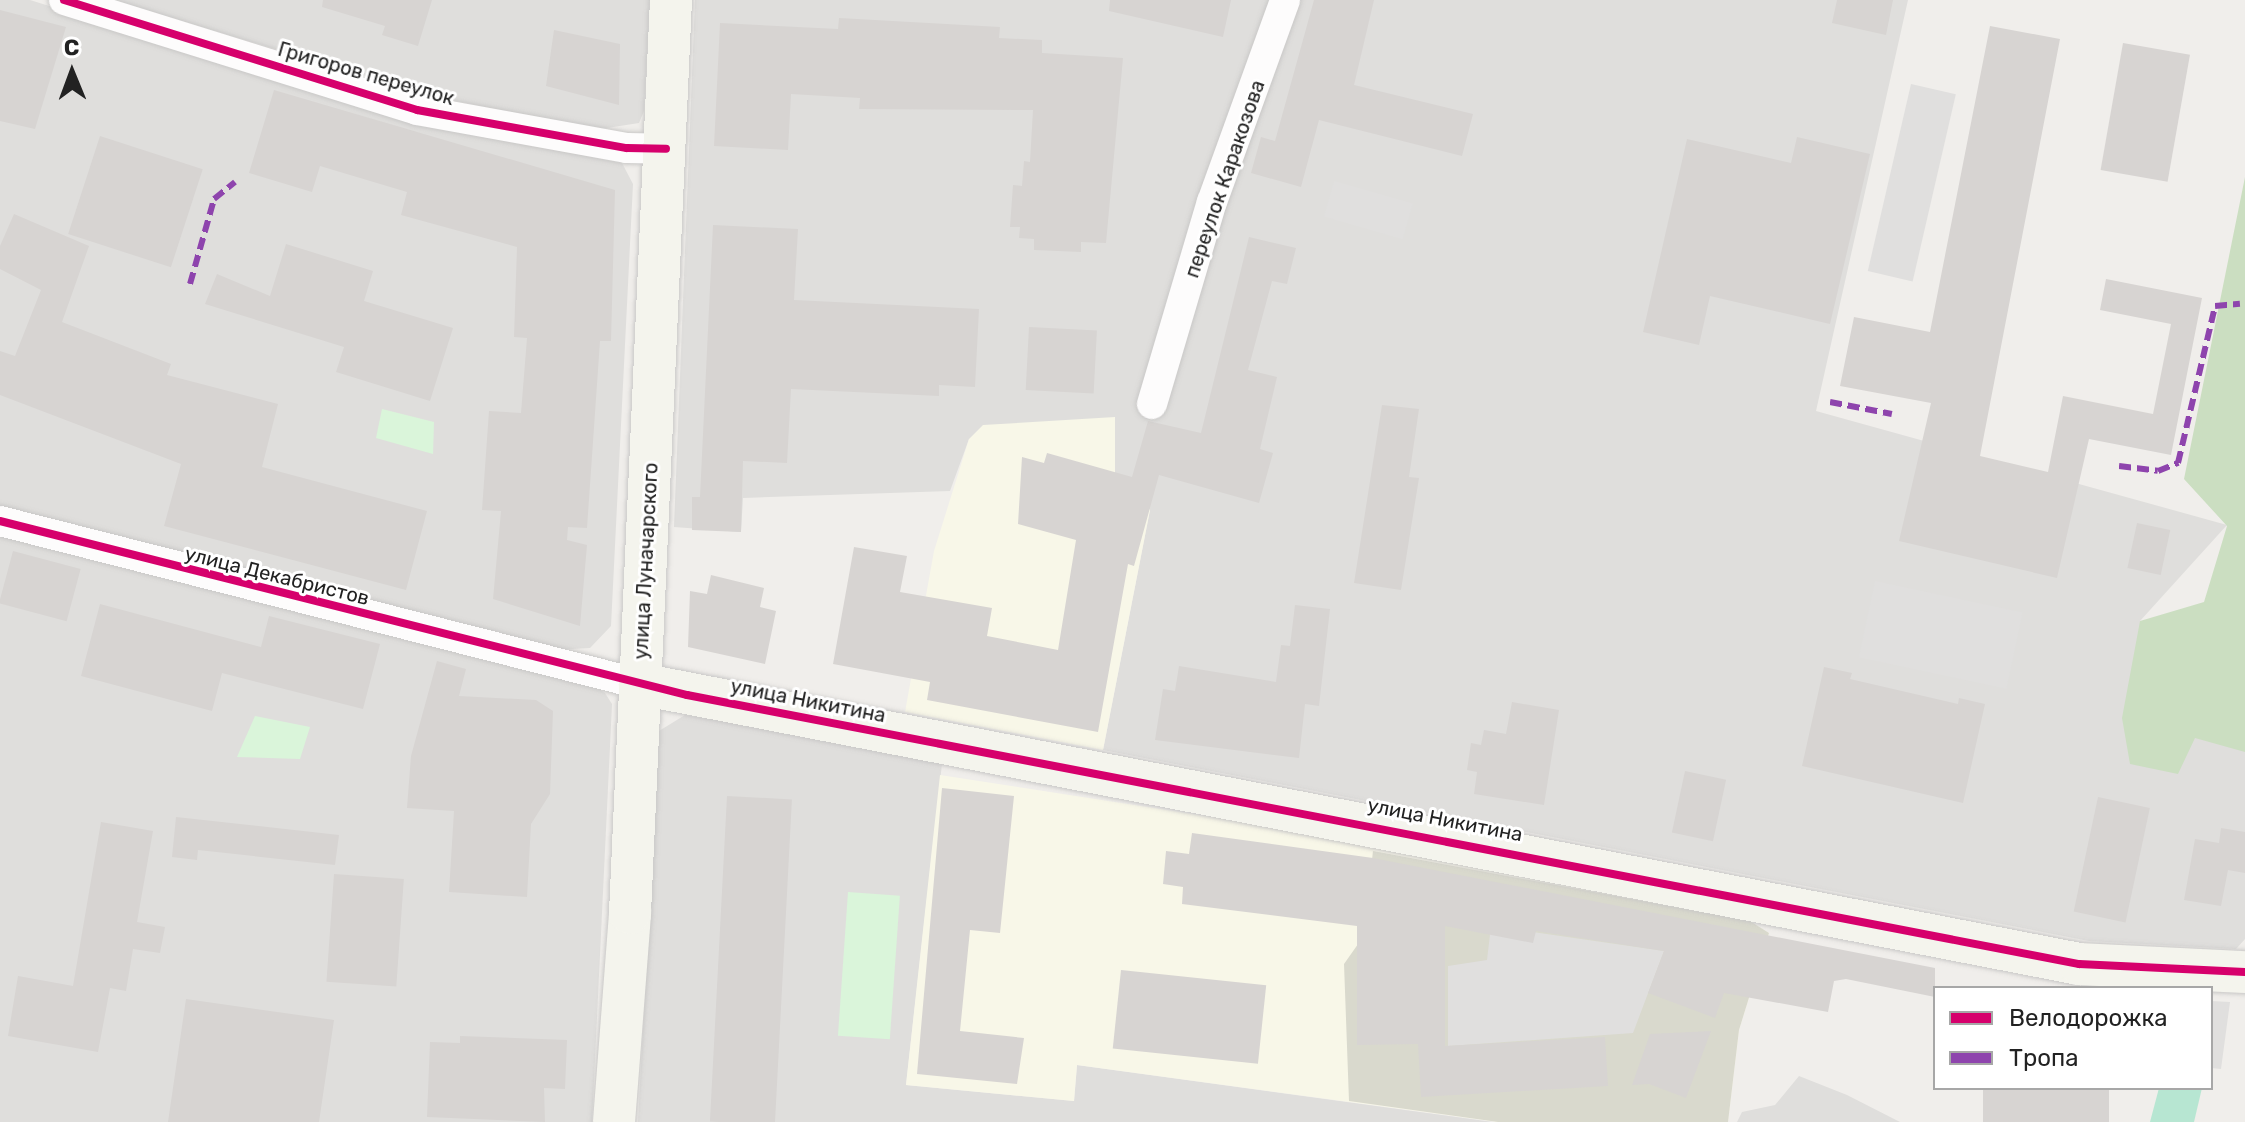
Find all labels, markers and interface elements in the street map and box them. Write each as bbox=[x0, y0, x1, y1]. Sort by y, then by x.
north arrow bbox=[32, 32, 112, 112]
text: С bbox=[64, 34, 80, 61]
street label: Григоров переулок bbox=[275, 37, 457, 111]
street label: переулок Каракозова bbox=[1180, 77, 1270, 281]
street label: улица Луначарского bbox=[629, 462, 663, 660]
street label: улица Декабристов bbox=[182, 541, 372, 611]
street label: улица Никитина bbox=[728, 674, 888, 728]
street label: улица Никитина bbox=[1365, 793, 1525, 847]
legend bbox=[1933, 986, 2213, 1090]
text: Велодорожка bbox=[2009, 1004, 2168, 1032]
text: Тропа bbox=[2009, 1044, 2078, 1072]

